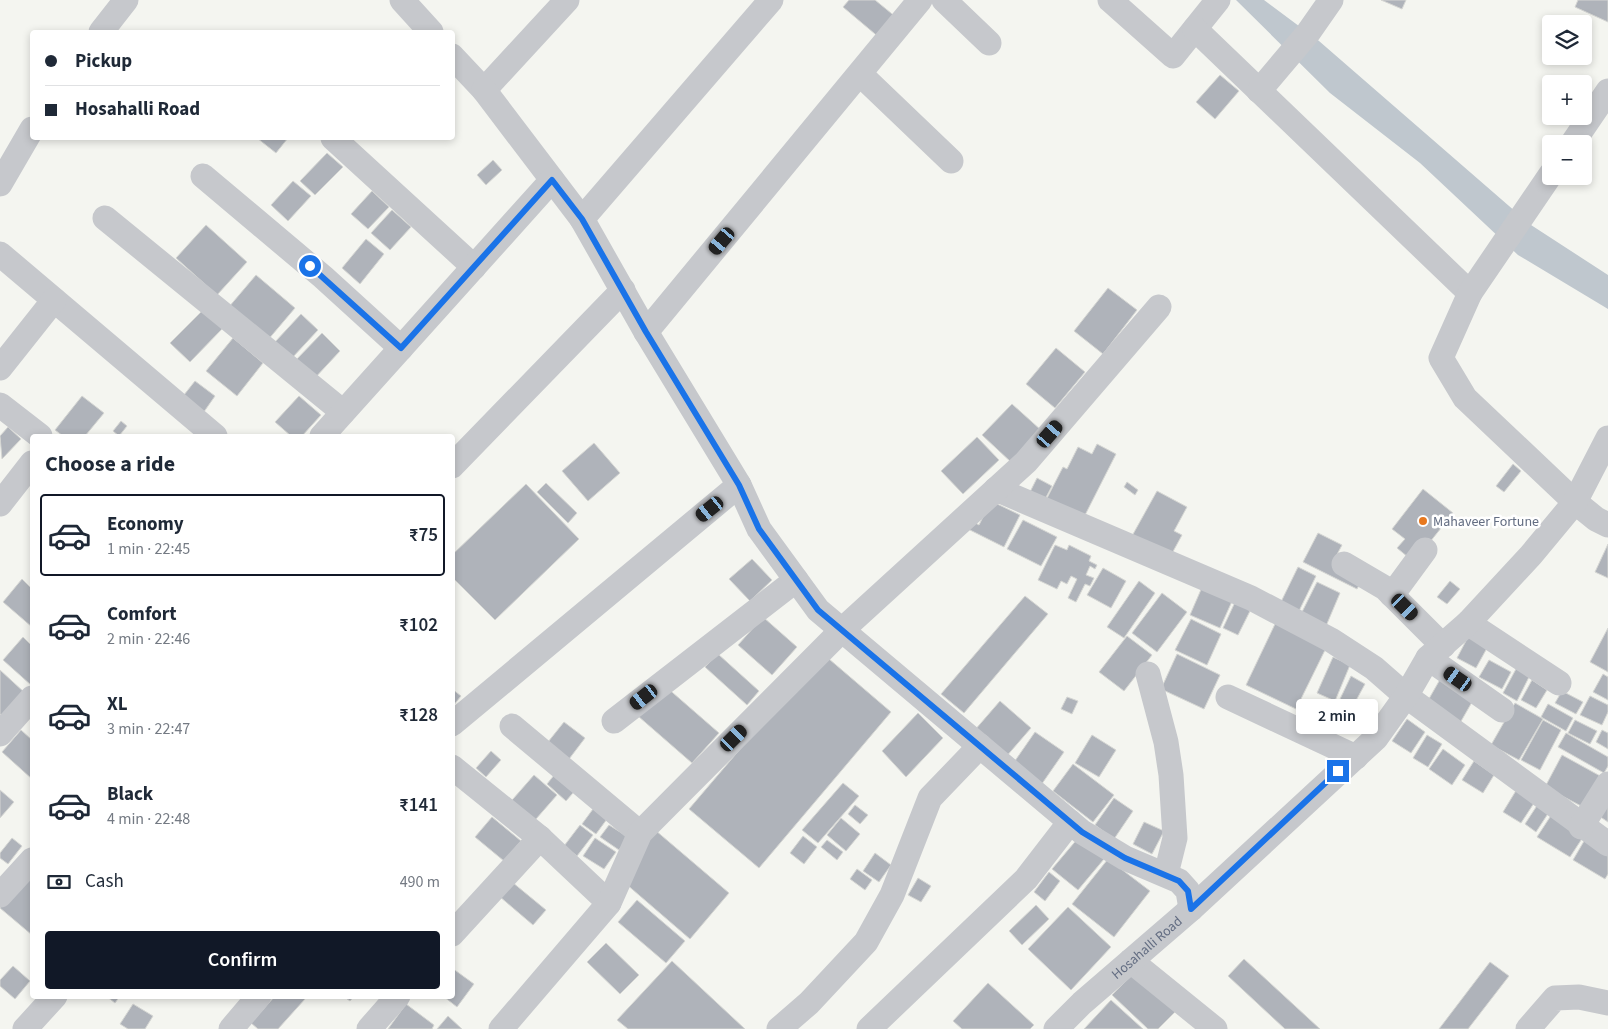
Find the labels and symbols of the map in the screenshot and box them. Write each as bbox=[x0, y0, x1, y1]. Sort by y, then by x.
car bbox=[706, 225, 737, 257]
route start bbox=[299, 255, 321, 277]
car bbox=[1034, 418, 1065, 450]
car bbox=[693, 494, 726, 524]
place label: Mahaveer Fortune bbox=[1433, 512, 1539, 532]
marker: Mahaveer Fortune bbox=[1417, 515, 1429, 527]
car bbox=[1389, 591, 1420, 623]
car bbox=[1441, 664, 1474, 694]
car bbox=[627, 682, 660, 712]
callout: 2 min bbox=[1297, 698, 1379, 734]
car bbox=[718, 722, 749, 754]
route end bbox=[1327, 760, 1349, 782]
street label: Hosahalli Road bbox=[1107, 912, 1187, 984]

